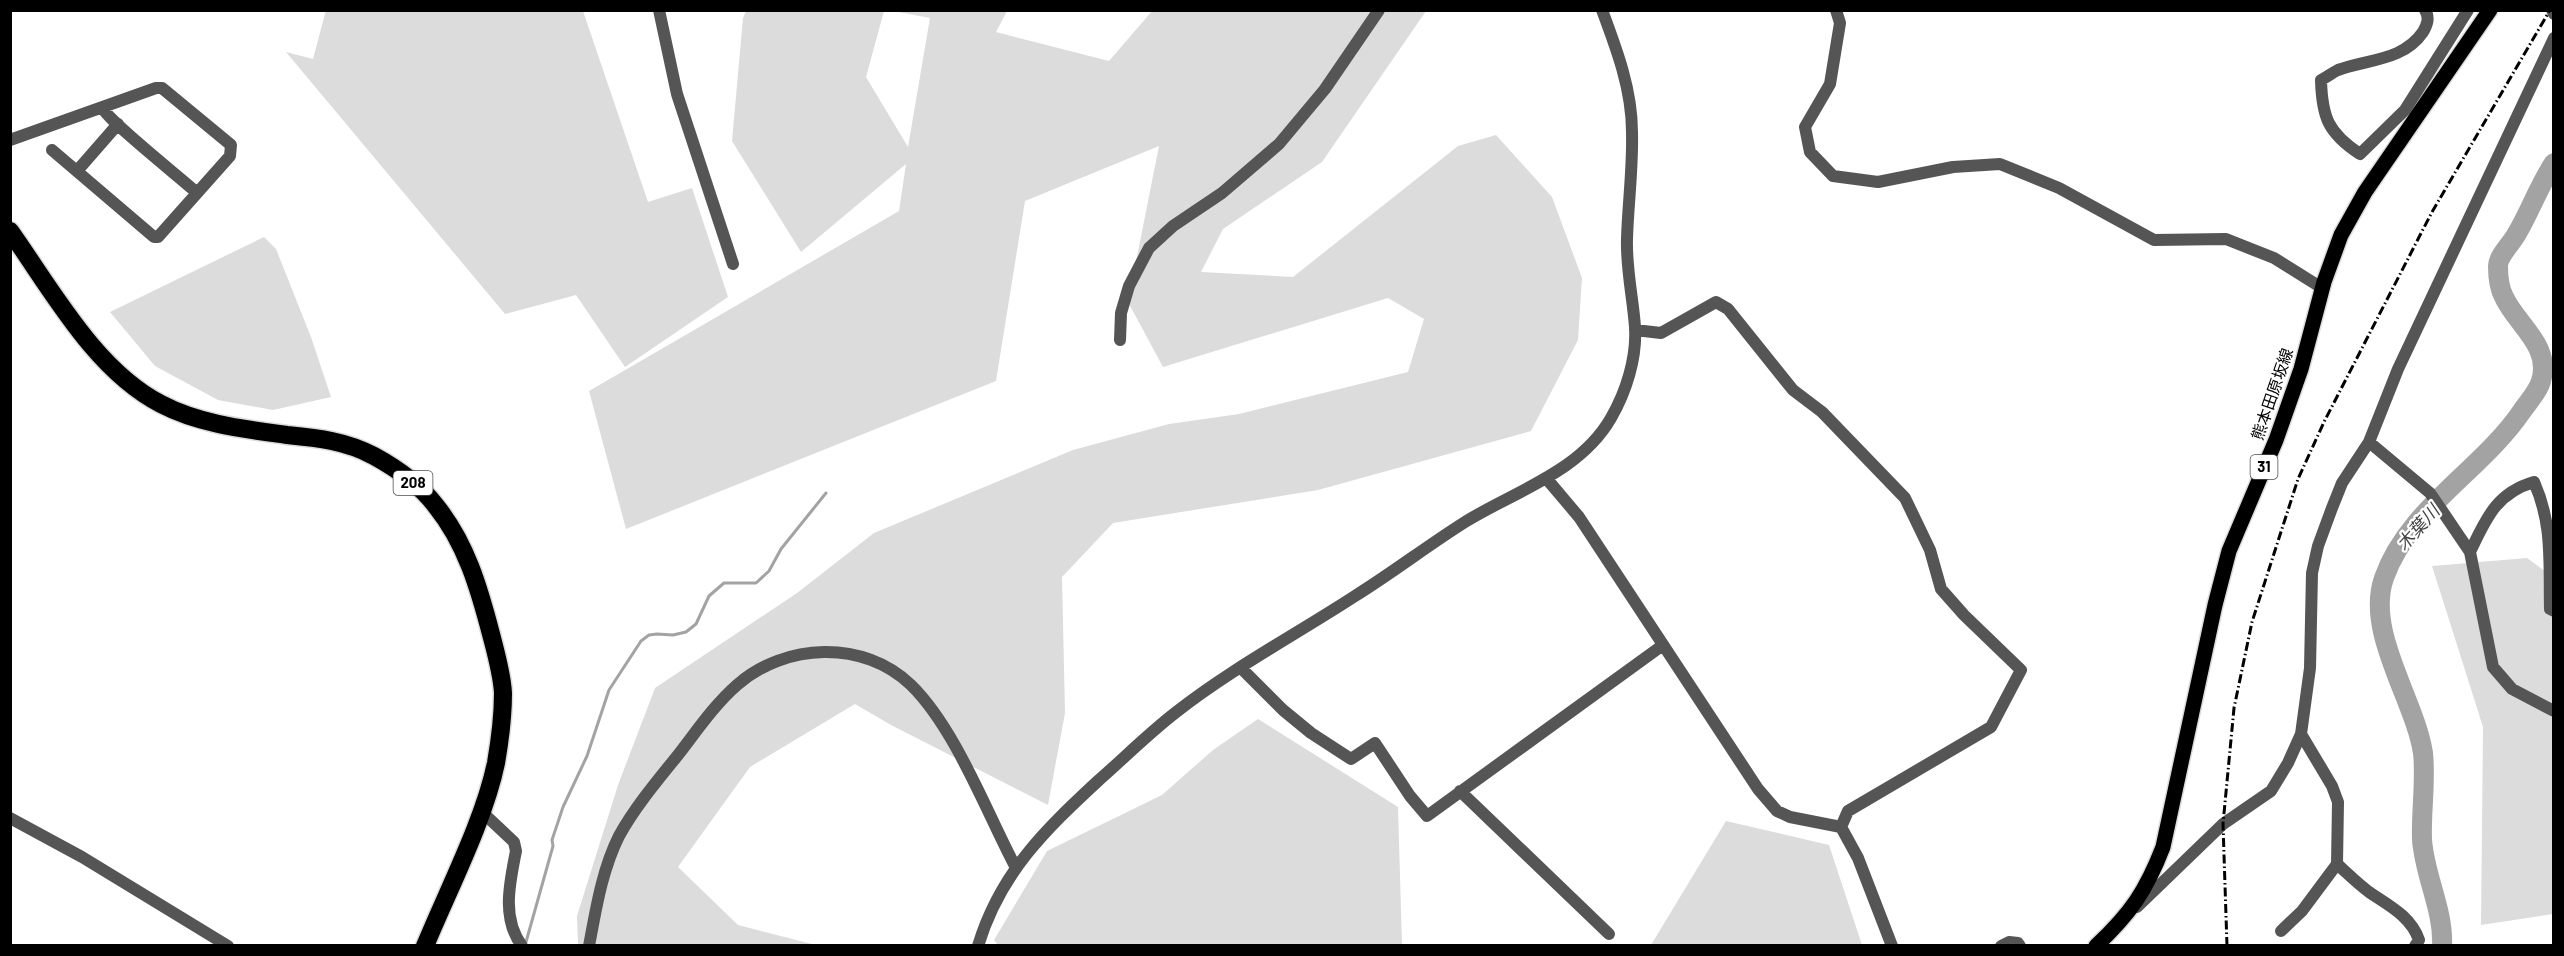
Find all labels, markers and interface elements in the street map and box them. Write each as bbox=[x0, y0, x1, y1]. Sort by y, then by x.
street label: 熊本田原坂線 bbox=[2247, 345, 2296, 442]
road number: 31 bbox=[2250, 455, 2278, 479]
road number: 208 bbox=[394, 471, 432, 495]
water label: 木葉川 bbox=[2391, 498, 2445, 555]

